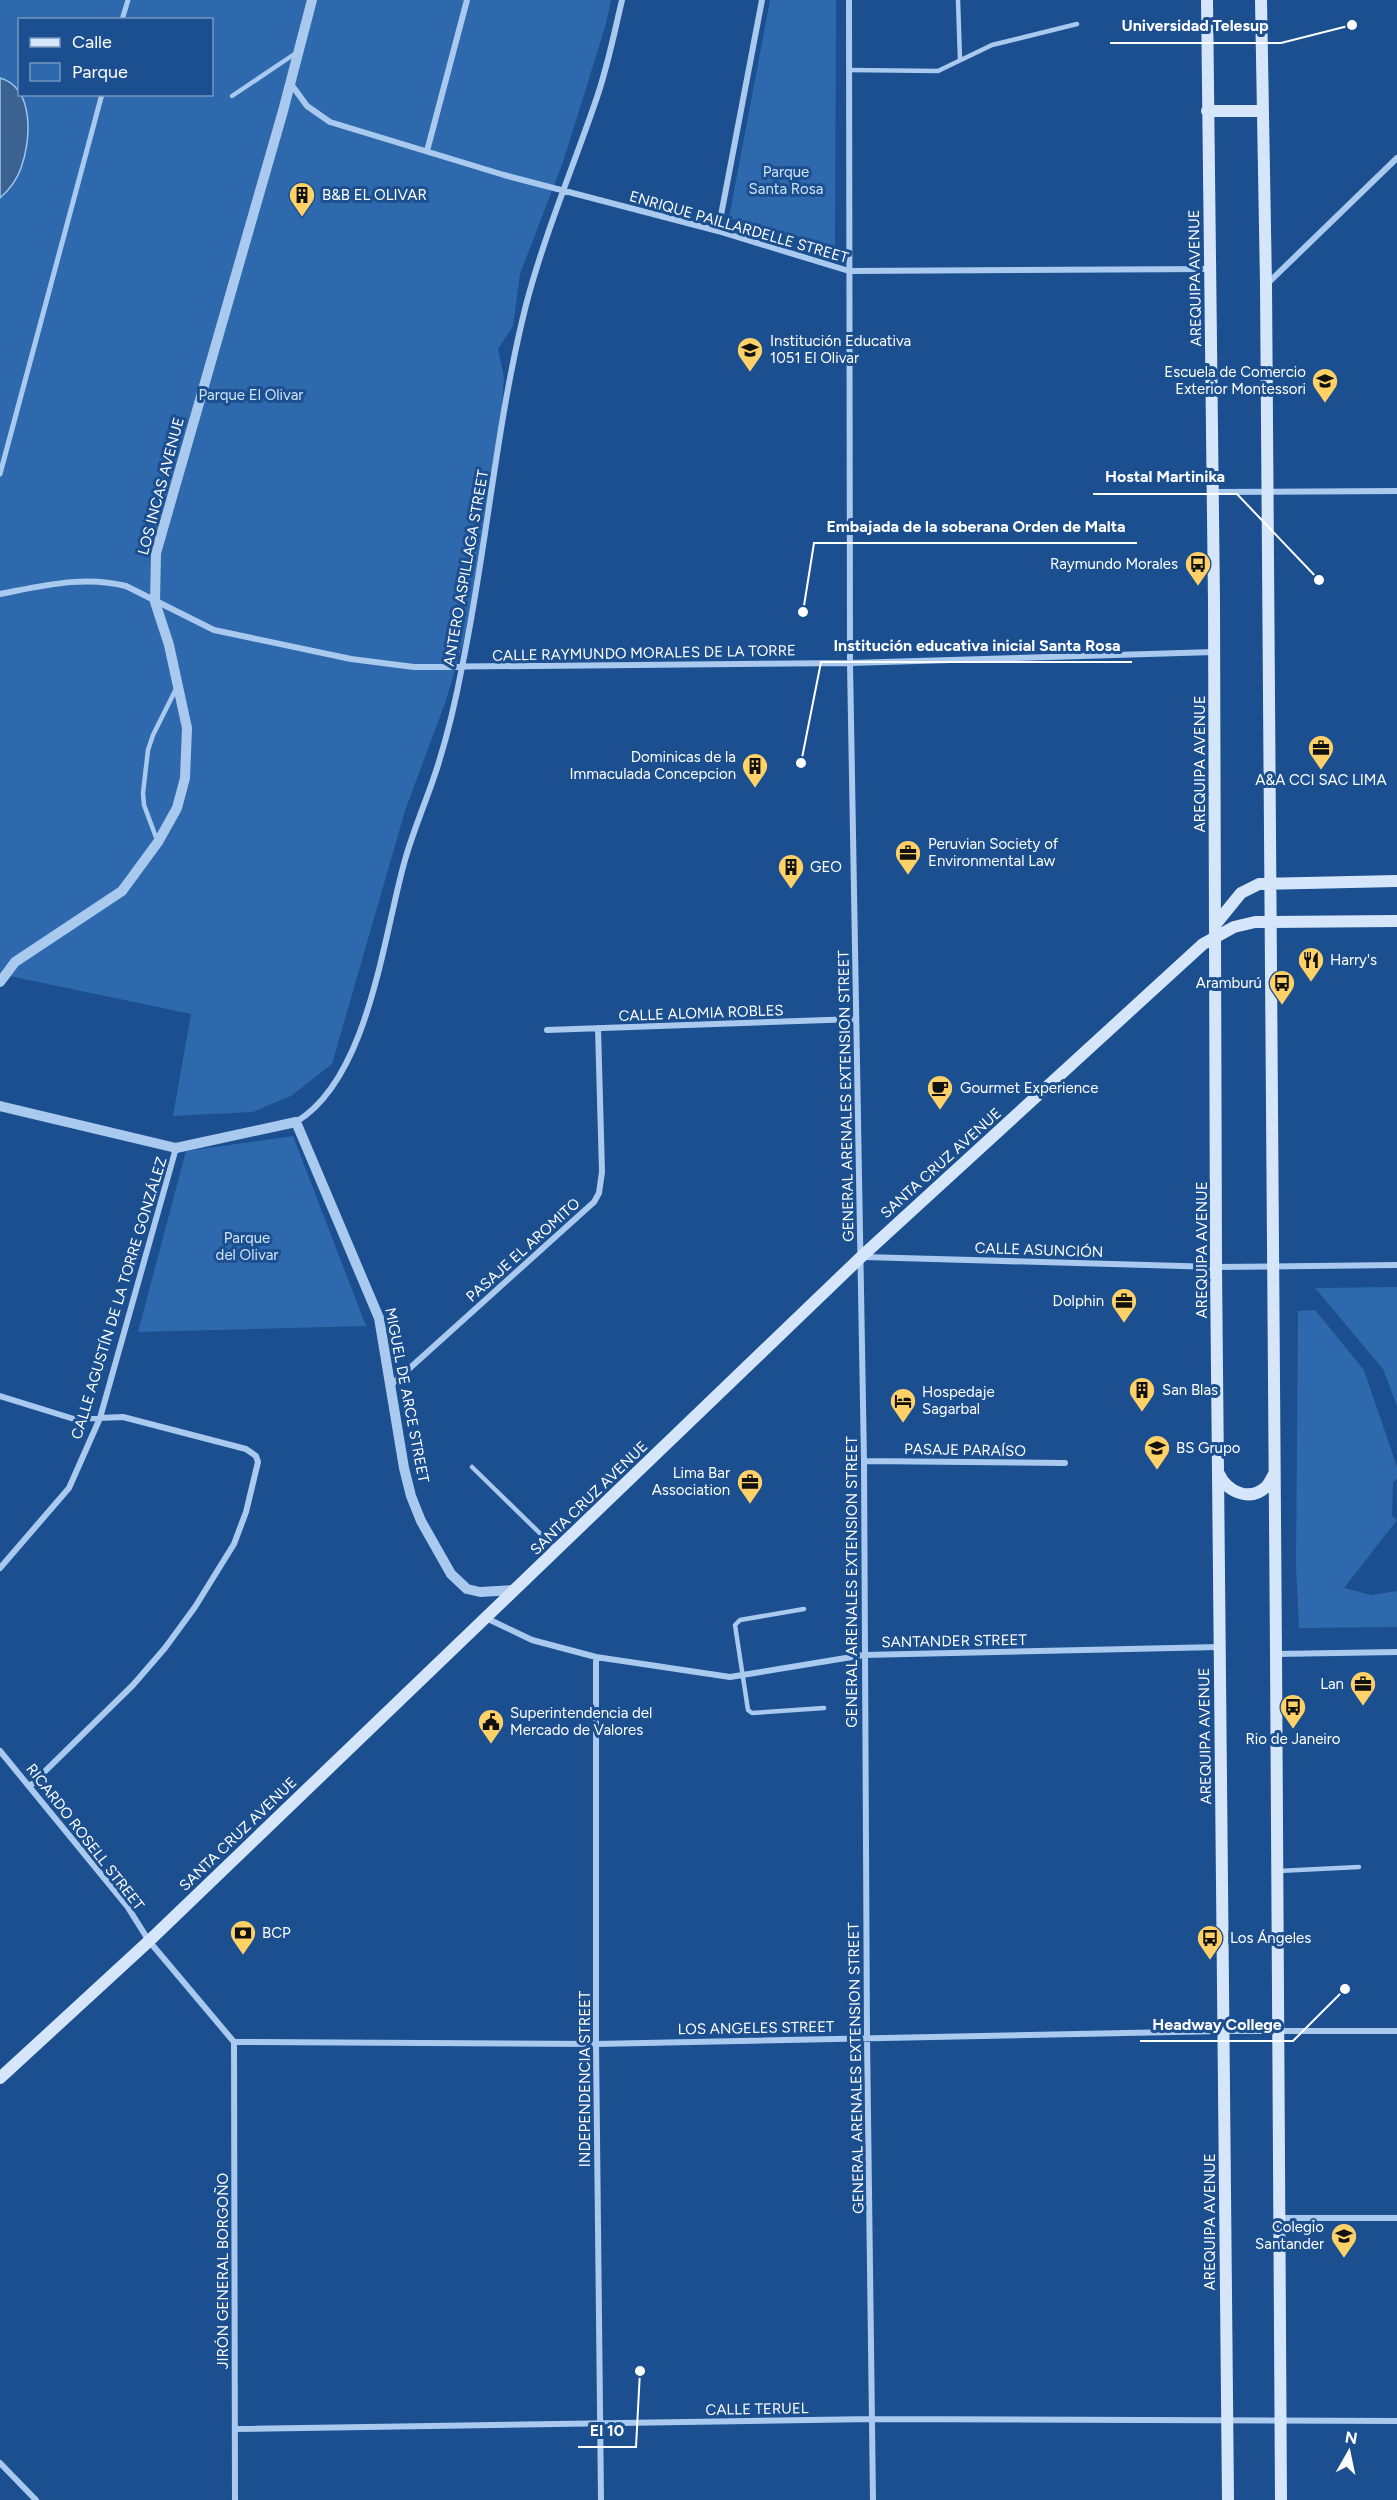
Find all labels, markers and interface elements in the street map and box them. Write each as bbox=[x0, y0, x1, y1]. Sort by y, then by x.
callout: Universidad Telesup bbox=[1110, 9, 1281, 43]
text: Universidad Telesup bbox=[1121, 16, 1269, 35]
legend bbox=[18, 18, 213, 96]
text: Calle bbox=[72, 31, 112, 53]
text: Parque bbox=[72, 61, 128, 83]
park label: Parque Santa Rosa bbox=[749, 163, 823, 198]
building icon: B&B EL OLIVAR bbox=[287, 180, 317, 218]
place label: B&B EL OLIVAR bbox=[322, 186, 427, 204]
street label: ENRIQUE PAILLARDELLE STREET bbox=[627, 187, 851, 267]
street label: AREQUIPA AVENUE bbox=[1185, 209, 1205, 347]
place label: Institución Educativa 1051 El Olivar bbox=[770, 332, 911, 367]
school or university icon: Institución Educativa 1051 El Olivar bbox=[735, 335, 765, 373]
place label: Escuela de Comercio Exterior Montessori bbox=[1164, 363, 1306, 398]
school or university icon: Escuela de Comercio Exterior Montessori bbox=[1310, 366, 1340, 404]
park label: Parque El Olivar bbox=[199, 386, 303, 404]
street label: LOS INCAS AVENUE bbox=[134, 415, 188, 557]
callout: Hostal Martinika bbox=[1093, 460, 1237, 494]
text: Hostal Martinika bbox=[1105, 467, 1225, 486]
street label: ANTERO ASPILLAGA STREET bbox=[440, 468, 492, 668]
callout: Embajada de la soberana Orden de Malta bbox=[814, 509, 1137, 543]
text: Embajada de la soberana Orden de Malta bbox=[826, 517, 1126, 536]
bus stop icon: Raymundo Morales bbox=[1183, 549, 1213, 587]
place label: Raymundo Morales bbox=[1050, 555, 1178, 573]
callout: Institución educativa inicial Santa Rosa bbox=[821, 628, 1132, 662]
text: Institución educativa inicial Santa Rosa bbox=[834, 636, 1121, 655]
street label: CALLE RAYMUNDO MORALES DE LA TORRE bbox=[492, 641, 796, 665]
street label: AREQUIPA AVENUE bbox=[1191, 695, 1209, 833]
office icon: A&A CCI SAC LIMA bbox=[1306, 733, 1336, 771]
place label: Dominicas de la Immaculada Concepcion bbox=[569, 748, 736, 783]
building icon: Dominicas de la Immaculada Concepcion bbox=[740, 751, 770, 789]
place label: A&A CCI SAC LIMA bbox=[1255, 771, 1387, 789]
place label: Peruvian Society of Environmental Law bbox=[928, 835, 1059, 870]
office icon: Peruvian Society of Environmental Law bbox=[893, 838, 923, 876]
building icon: GEO bbox=[776, 852, 806, 890]
place label: GEO bbox=[810, 858, 842, 876]
restaurant icon: Harry's bbox=[1296, 945, 1326, 983]
street label: GENERAL ARENALES EXTENSION STREET bbox=[834, 949, 858, 1242]
place label: Harry's bbox=[1330, 951, 1377, 969]
bus stop icon: Aramburú bbox=[1267, 968, 1297, 1006]
place label: Aramburú bbox=[1196, 974, 1262, 992]
street label: CALLE ALOMIA ROBLES bbox=[618, 1001, 784, 1025]
cafe icon: Gourmet Experience bbox=[925, 1073, 955, 1111]
place label: Gourmet Experience bbox=[960, 1079, 1098, 1097]
street label: SANTA CRUZ AVENUE bbox=[877, 1104, 1005, 1222]
street label: CALLE AGUSTÍN DE LA TORRE GONZÁLEZ bbox=[67, 1155, 171, 1441]
street label: AREQUIPA AVENUE bbox=[1193, 1181, 1211, 1319]
street label: PASAJE EL AROMITO bbox=[462, 1194, 584, 1306]
park label: Parque del Olivar bbox=[216, 1229, 278, 1264]
street label: CALLE ASUNCIÓN bbox=[974, 1239, 1104, 1261]
office icon: Dolphin bbox=[1109, 1286, 1139, 1324]
place label: Dolphin bbox=[1053, 1292, 1104, 1310]
street label: MIGUEL DE ARCE STREET bbox=[381, 1306, 433, 1485]
building icon: San Blas bbox=[1127, 1375, 1157, 1413]
place label: San Blas bbox=[1162, 1381, 1218, 1399]
place label: Hospedaje Sagarbal bbox=[922, 1383, 995, 1418]
hotel icon: Hospedaje Sagarbal bbox=[888, 1386, 918, 1424]
school or university icon: BS Grupo bbox=[1142, 1433, 1172, 1471]
street label: GENERAL ARENALES EXTENSION STREET bbox=[843, 1435, 861, 1728]
street label: SANTA CRUZ AVENUE bbox=[527, 1437, 651, 1559]
place label: BS Grupo bbox=[1176, 1439, 1241, 1457]
street label: PASAJE PARAÍSO bbox=[904, 1440, 1026, 1460]
place label: Lima Bar Association bbox=[652, 1464, 730, 1499]
office icon: Lima Bar Association bbox=[735, 1467, 765, 1505]
street label: SANTANDER STREET bbox=[881, 1631, 1027, 1651]
street label: AREQUIPA AVENUE bbox=[1195, 1667, 1215, 1805]
office icon: Lan bbox=[1348, 1669, 1378, 1707]
place label: Lan bbox=[1320, 1675, 1344, 1693]
bus stop icon: Rio de Janeiro bbox=[1278, 1692, 1308, 1730]
place label: Superintendencia del Mercado de Valores bbox=[510, 1704, 652, 1739]
public building icon: Superintendencia del Mercado de Valores bbox=[476, 1707, 506, 1745]
place label: Rio de Janeiro bbox=[1245, 1730, 1341, 1748]
street label: RICARDO ROSELL STREET bbox=[22, 1760, 148, 1914]
street label: SANTA CRUZ AVENUE bbox=[176, 1773, 300, 1895]
bank icon: BCP bbox=[228, 1918, 258, 1956]
street label: GENERAL ARENALES EXTENSION STREET bbox=[844, 1921, 868, 2214]
bus stop icon: Los Ángeles bbox=[1195, 1923, 1225, 1961]
place label: BCP bbox=[262, 1924, 291, 1942]
place label: Los Ángeles bbox=[1230, 1929, 1311, 1947]
street label: INDEPENDENCIA STREET bbox=[576, 1990, 594, 2167]
callout: Headway College bbox=[1140, 2007, 1293, 2041]
text: Headway College bbox=[1152, 2015, 1282, 2034]
street label: LOS ANGELES STREET bbox=[678, 2018, 835, 2038]
street label: AREQUIPA AVENUE bbox=[1201, 2153, 1219, 2291]
street label: JIRÓN GENERAL BORGOÑO bbox=[214, 2173, 232, 2369]
place label: Colegio Santander bbox=[1255, 2218, 1324, 2253]
school or university icon: Colegio Santander bbox=[1329, 2221, 1359, 2259]
street label: CALLE TERUEL bbox=[705, 2399, 809, 2419]
callout: El 10 bbox=[578, 2413, 636, 2447]
text: El 10 bbox=[590, 2421, 624, 2440]
north arrow bbox=[1319, 2422, 1379, 2482]
text: N bbox=[1344, 2427, 1359, 2448]

